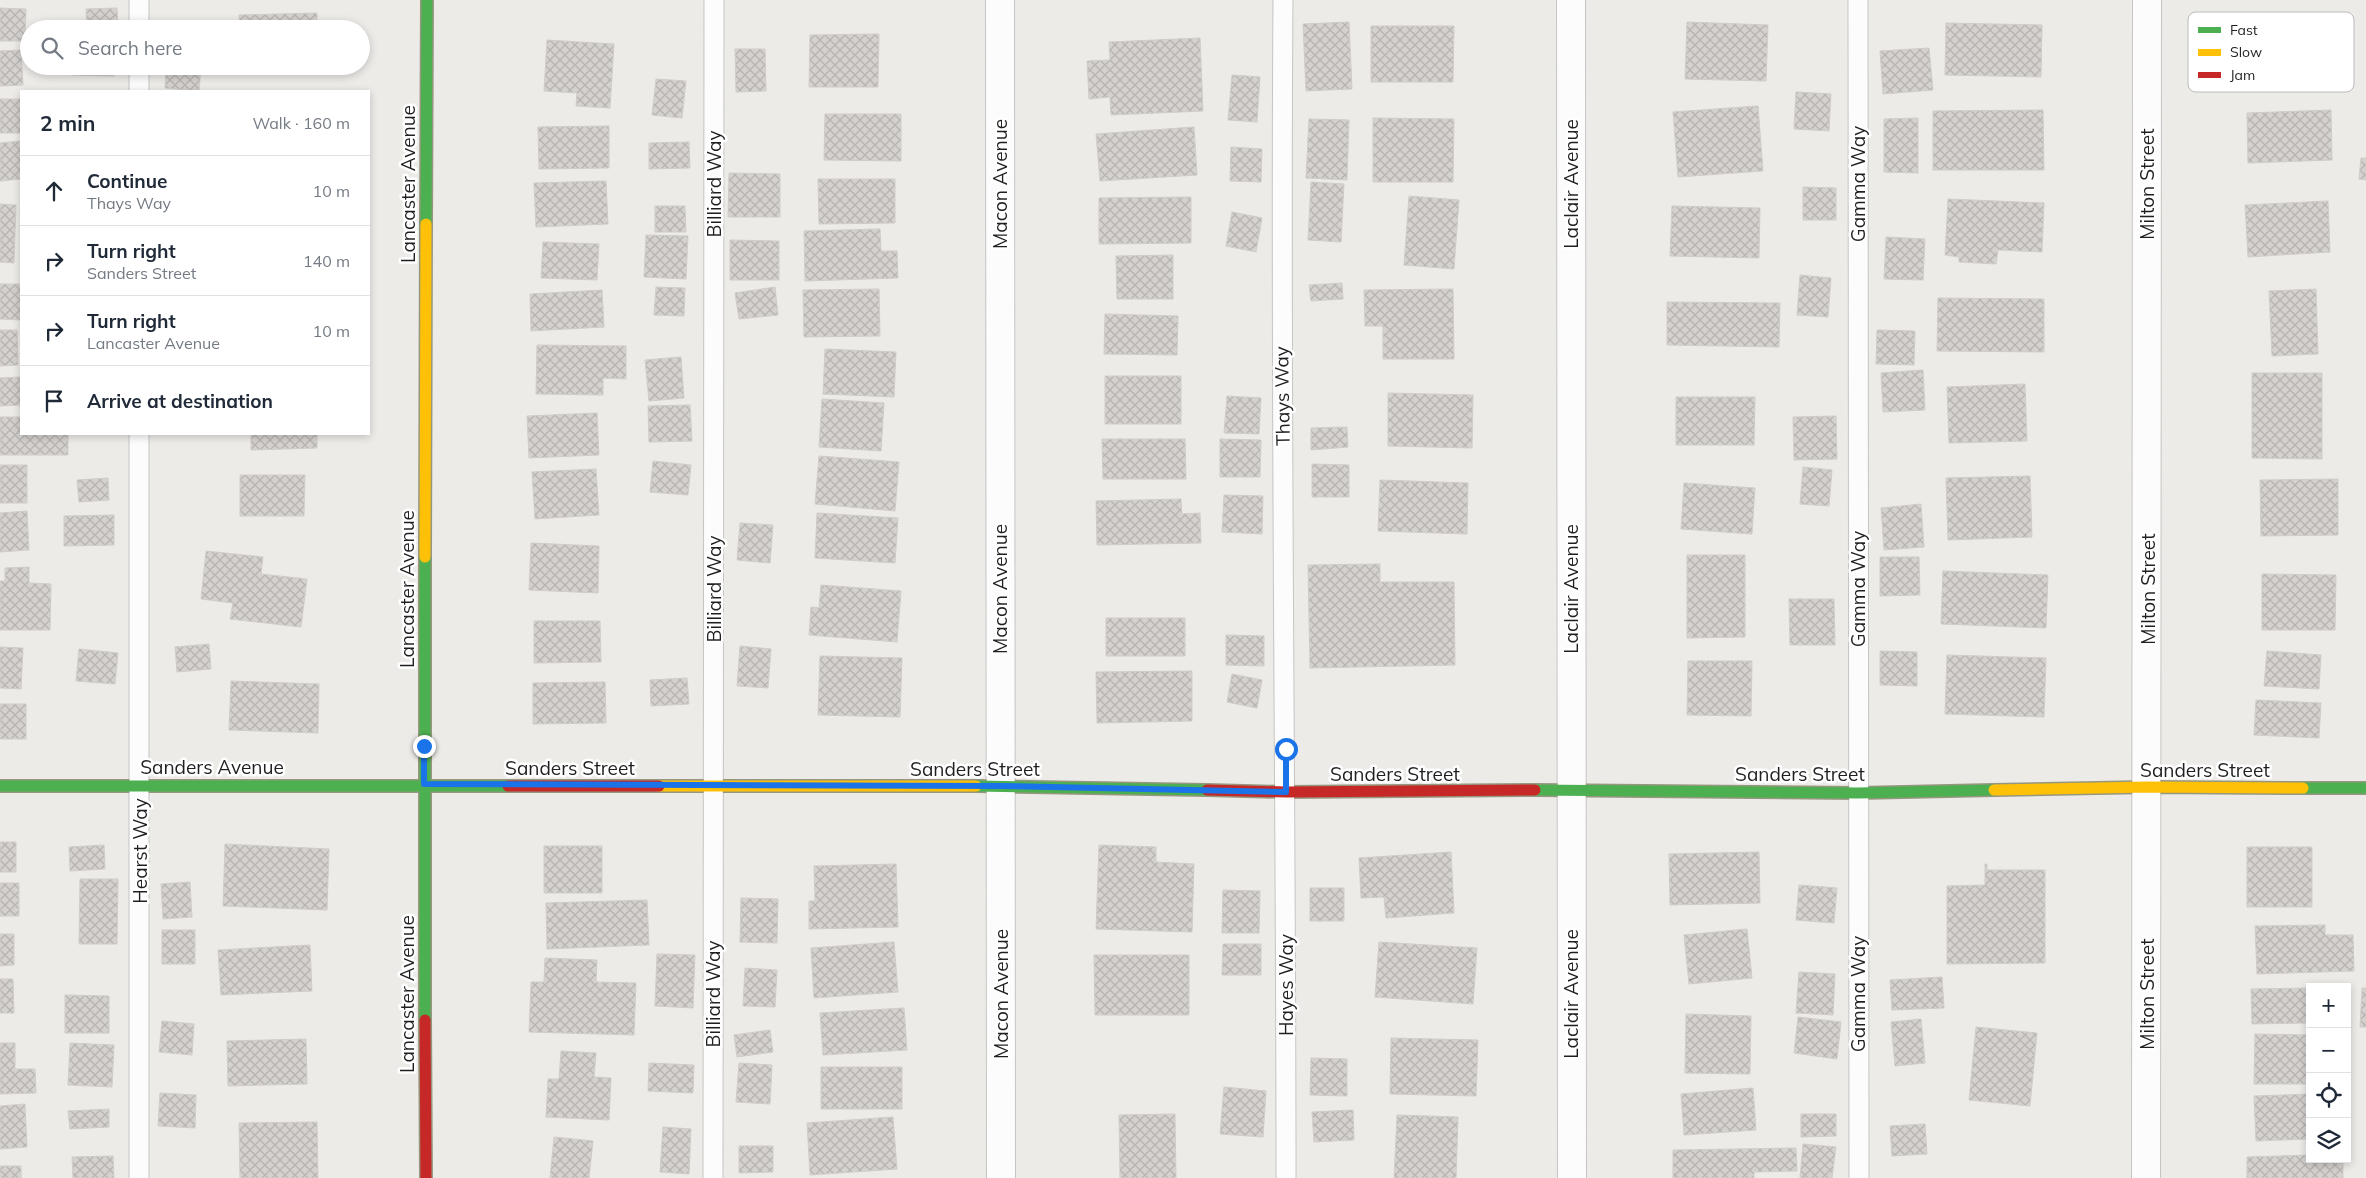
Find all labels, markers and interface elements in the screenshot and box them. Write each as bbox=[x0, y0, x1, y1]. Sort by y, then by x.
legend bbox=[2188, 12, 2354, 92]
search box bbox=[20, 20, 370, 75]
text: Fast bbox=[2230, 21, 2258, 39]
icon: search bbox=[38, 34, 66, 62]
text: Search here bbox=[78, 36, 182, 60]
text: Slow bbox=[2230, 43, 2262, 61]
text: Jam bbox=[2230, 66, 2255, 84]
street label: Lancaster Avenue bbox=[396, 105, 420, 263]
text: 2 min bbox=[40, 110, 95, 136]
text: Walk · 160 m bbox=[252, 113, 350, 133]
street label: Macon Avenue bbox=[988, 119, 1012, 249]
street label: Laclair Avenue bbox=[1559, 119, 1583, 249]
street label: Gamma Way bbox=[1846, 126, 1870, 242]
street label: Milton Street bbox=[2135, 128, 2159, 240]
street label: Billiard Way bbox=[702, 131, 726, 237]
text: Continue bbox=[87, 169, 167, 193]
icon: ahead bbox=[40, 177, 68, 205]
text: 10 m bbox=[313, 181, 350, 201]
text: Thays Way bbox=[87, 193, 171, 213]
text: Turn right bbox=[87, 239, 176, 263]
icon: right bbox=[40, 247, 68, 275]
text: 140 m bbox=[303, 251, 350, 271]
text: Sanders Street bbox=[87, 263, 196, 283]
text: Turn right bbox=[87, 309, 176, 333]
icon: right bbox=[40, 317, 68, 345]
text: 10 m bbox=[313, 321, 350, 341]
text: Lancaster Avenue bbox=[87, 333, 220, 353]
street label: Thays Way bbox=[1269, 346, 1295, 446]
icon: arrive bbox=[40, 387, 68, 415]
text: Arrive at destination bbox=[87, 389, 273, 413]
street label: Lancaster Avenue bbox=[395, 510, 419, 668]
street label: Macon Avenue bbox=[988, 524, 1012, 654]
street label: Laclair Avenue bbox=[1559, 524, 1583, 654]
street label: Gamma Way bbox=[1846, 531, 1870, 647]
street label: Milton Street bbox=[2136, 533, 2160, 645]
street label: Billiard Way bbox=[702, 536, 726, 642]
route end bbox=[413, 735, 436, 758]
route start bbox=[1275, 738, 1298, 761]
street label: Sanders Avenue bbox=[140, 755, 284, 779]
street label: Sanders Street bbox=[505, 756, 635, 780]
street label: Sanders Street bbox=[910, 757, 1040, 781]
street label: Sanders Street bbox=[2140, 758, 2270, 782]
street label: Sanders Street bbox=[1330, 762, 1460, 786]
street label: Sanders Street bbox=[1735, 762, 1865, 786]
street label: Hearst Way bbox=[128, 798, 152, 904]
street label: Lancaster Avenue bbox=[395, 915, 419, 1073]
street label: Macon Avenue bbox=[989, 929, 1013, 1059]
street label: Laclair Avenue bbox=[1559, 929, 1583, 1059]
street label: Hayes Way bbox=[1274, 934, 1298, 1036]
street label: Gamma Way bbox=[1846, 936, 1870, 1052]
street label: Milton Street bbox=[2135, 938, 2159, 1050]
street label: Billiard Way bbox=[701, 941, 725, 1047]
map controls bbox=[2306, 983, 2351, 1163]
button: + bbox=[2306, 983, 2351, 1028]
button: − bbox=[2306, 1028, 2351, 1073]
button: locate bbox=[2306, 1073, 2351, 1118]
button: layers bbox=[2306, 1118, 2351, 1163]

